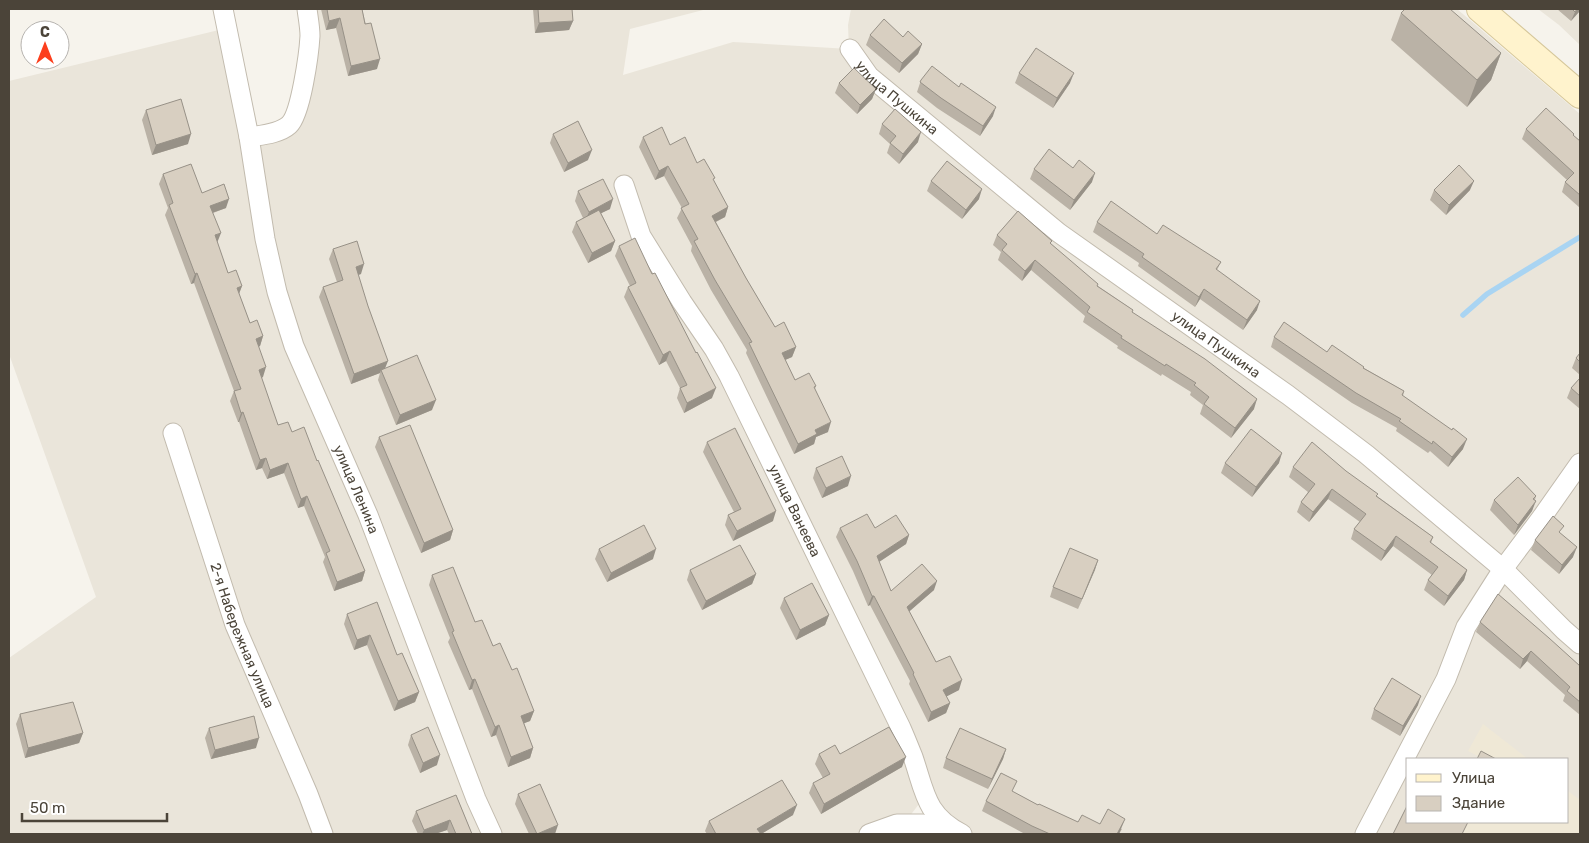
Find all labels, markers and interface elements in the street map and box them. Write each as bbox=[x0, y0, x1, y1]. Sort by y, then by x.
north arrow bbox=[20, 20, 70, 70]
text: С bbox=[40, 24, 50, 41]
street label: улица Пушкина bbox=[852, 57, 941, 139]
street label: улица Пушкина bbox=[1168, 307, 1264, 382]
street label: улица Ленина bbox=[329, 442, 382, 536]
street label: улица Ванеева bbox=[765, 462, 824, 560]
street label: 2-я Набережная улица bbox=[206, 561, 278, 711]
legend bbox=[1406, 758, 1569, 823]
text: Улица bbox=[1452, 769, 1495, 787]
scale bar bbox=[22, 790, 168, 822]
text: Здание bbox=[1452, 794, 1505, 812]
text: 50 m bbox=[30, 799, 65, 817]

